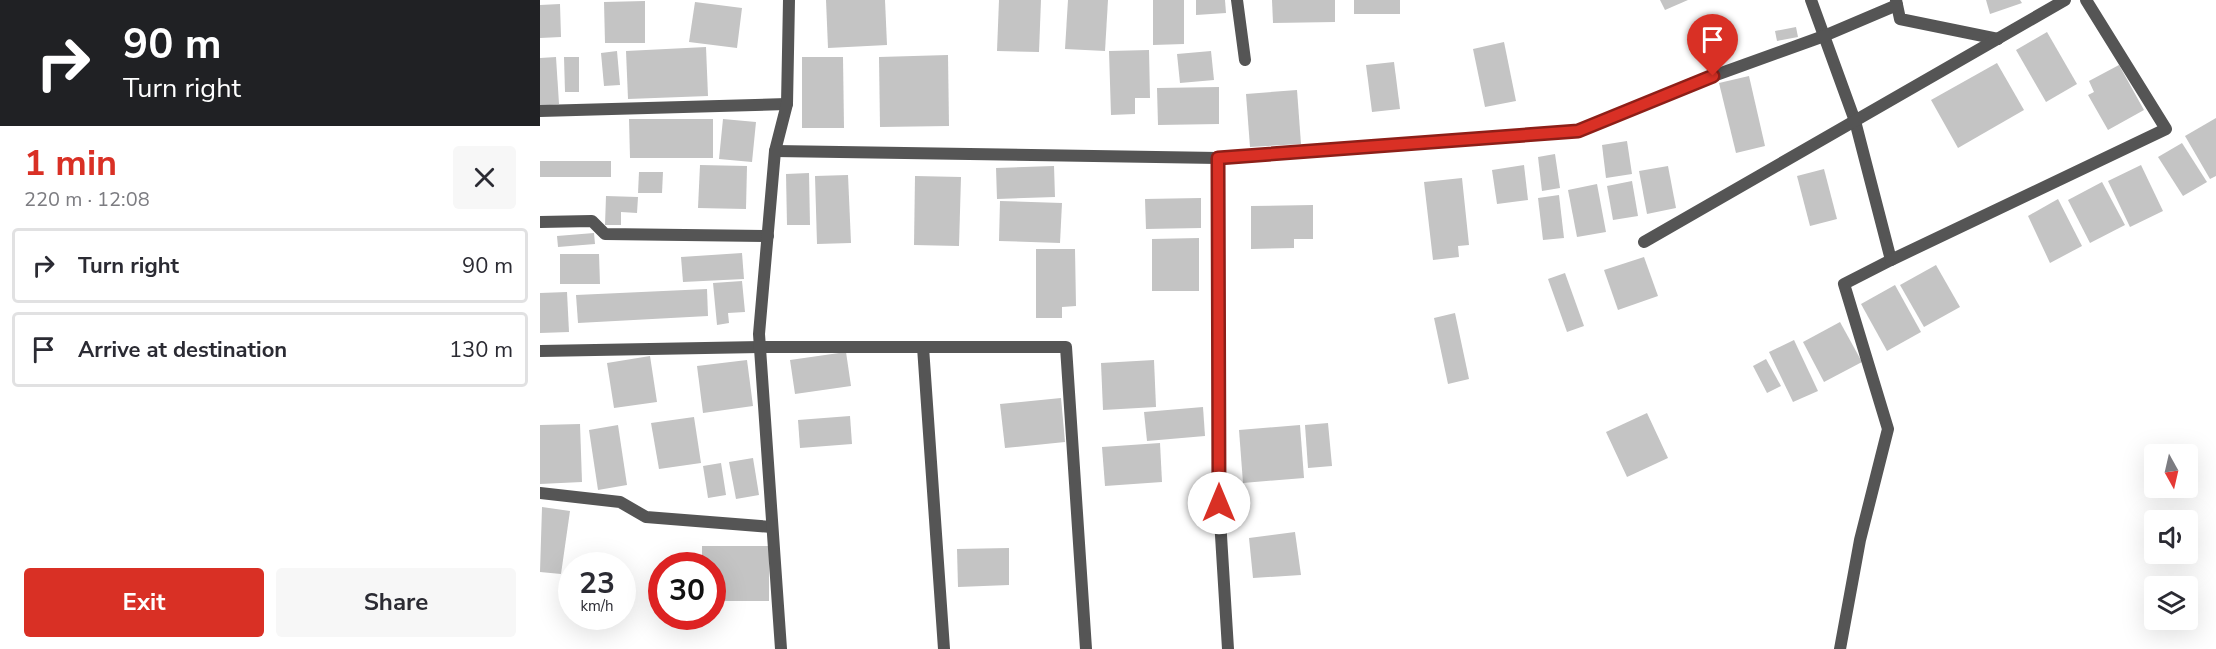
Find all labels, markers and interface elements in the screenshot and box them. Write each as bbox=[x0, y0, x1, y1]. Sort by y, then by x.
pin bbox=[1687, 14, 1738, 76]
text: 90 m bbox=[123, 16, 222, 73]
icon: arrive bbox=[1696, 23, 1729, 56]
icon: right bbox=[24, 24, 102, 102]
text: Turn right bbox=[123, 70, 241, 107]
text: 1 min bbox=[24, 139, 117, 188]
button: close bbox=[453, 146, 516, 209]
text: 220 m · 12:08 bbox=[24, 186, 150, 213]
icon: right bbox=[27, 249, 60, 282]
text: Turn right bbox=[78, 251, 179, 281]
text: 90 m bbox=[462, 251, 513, 281]
icon: arrive bbox=[27, 333, 60, 366]
text: Arrive at destination bbox=[78, 335, 287, 365]
text: 130 m bbox=[449, 335, 513, 365]
north arrow bbox=[2144, 444, 2198, 498]
map controls bbox=[2144, 444, 2198, 630]
position arrow bbox=[1187, 471, 1251, 535]
button: sound bbox=[2144, 510, 2198, 564]
speed limit sign: 30 bbox=[648, 552, 726, 630]
text: 23 bbox=[579, 563, 615, 604]
button: Exit bbox=[24, 568, 264, 637]
button: Share bbox=[276, 568, 516, 637]
button: layers bbox=[2144, 576, 2198, 630]
text: km/h bbox=[580, 596, 614, 616]

